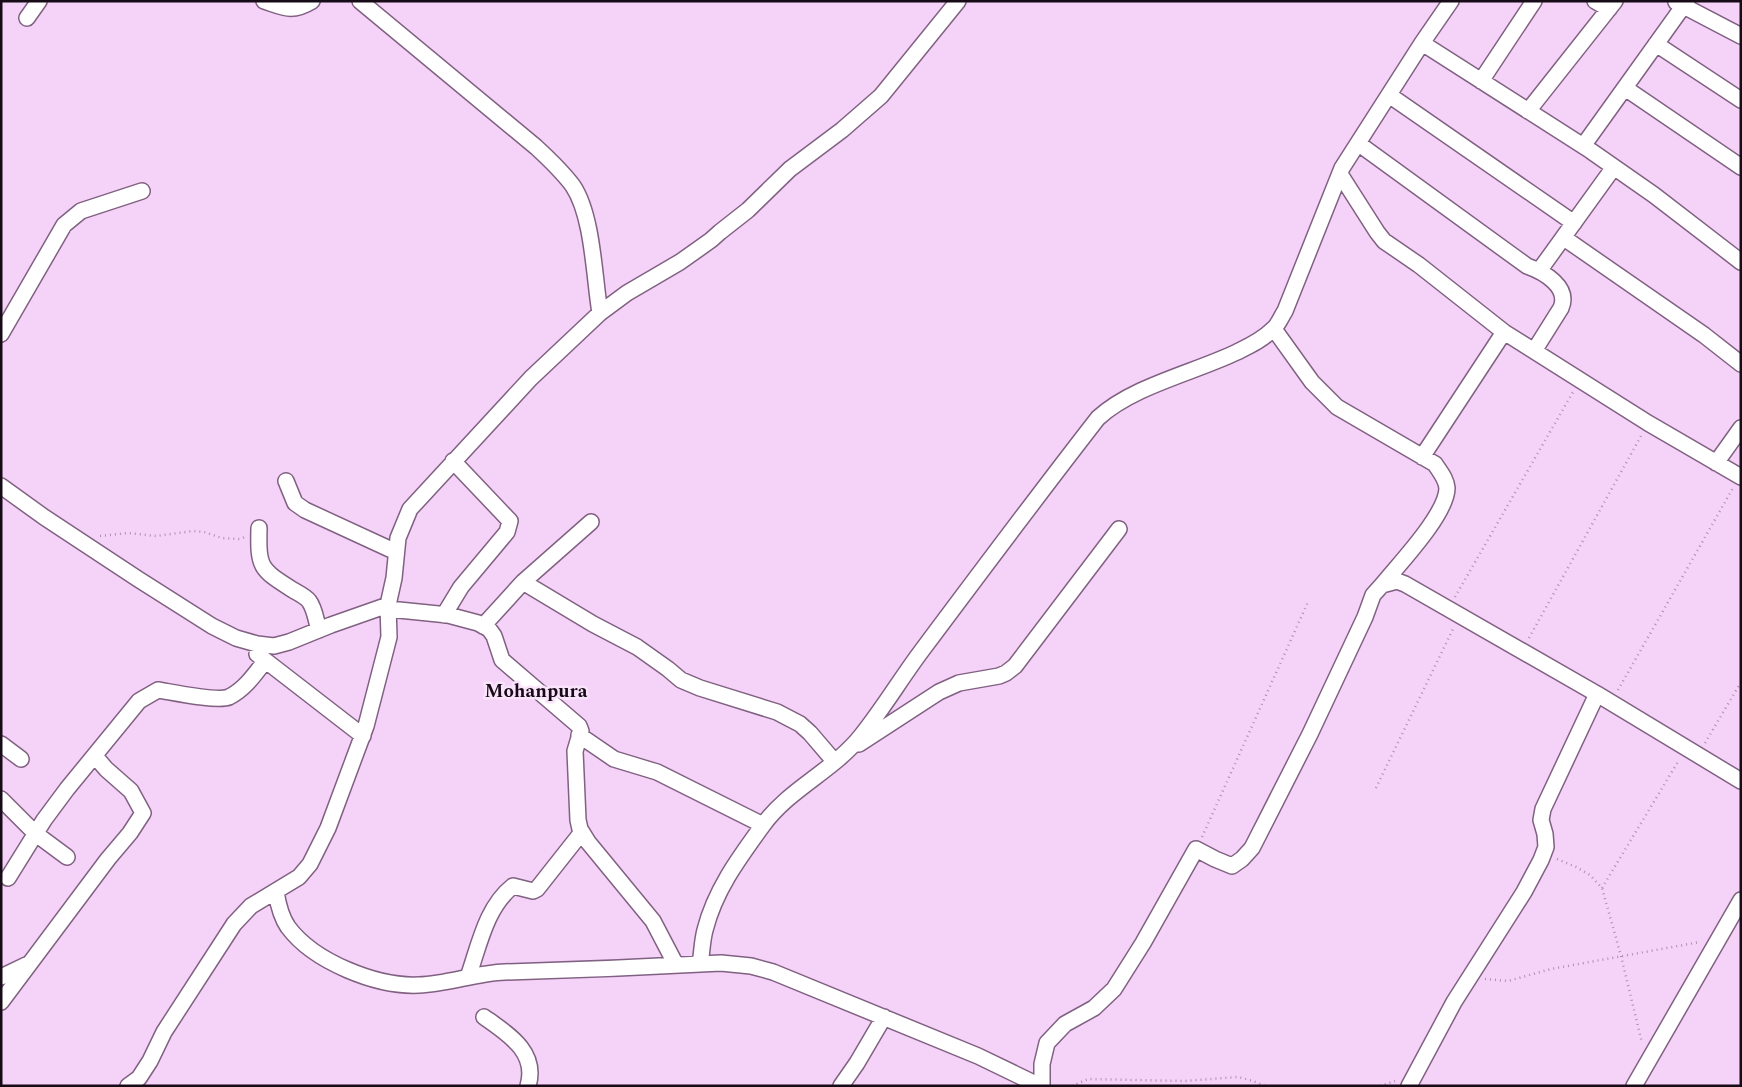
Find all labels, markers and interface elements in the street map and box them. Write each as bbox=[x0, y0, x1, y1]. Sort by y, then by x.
district label: Mohanpura bbox=[485, 677, 588, 706]

